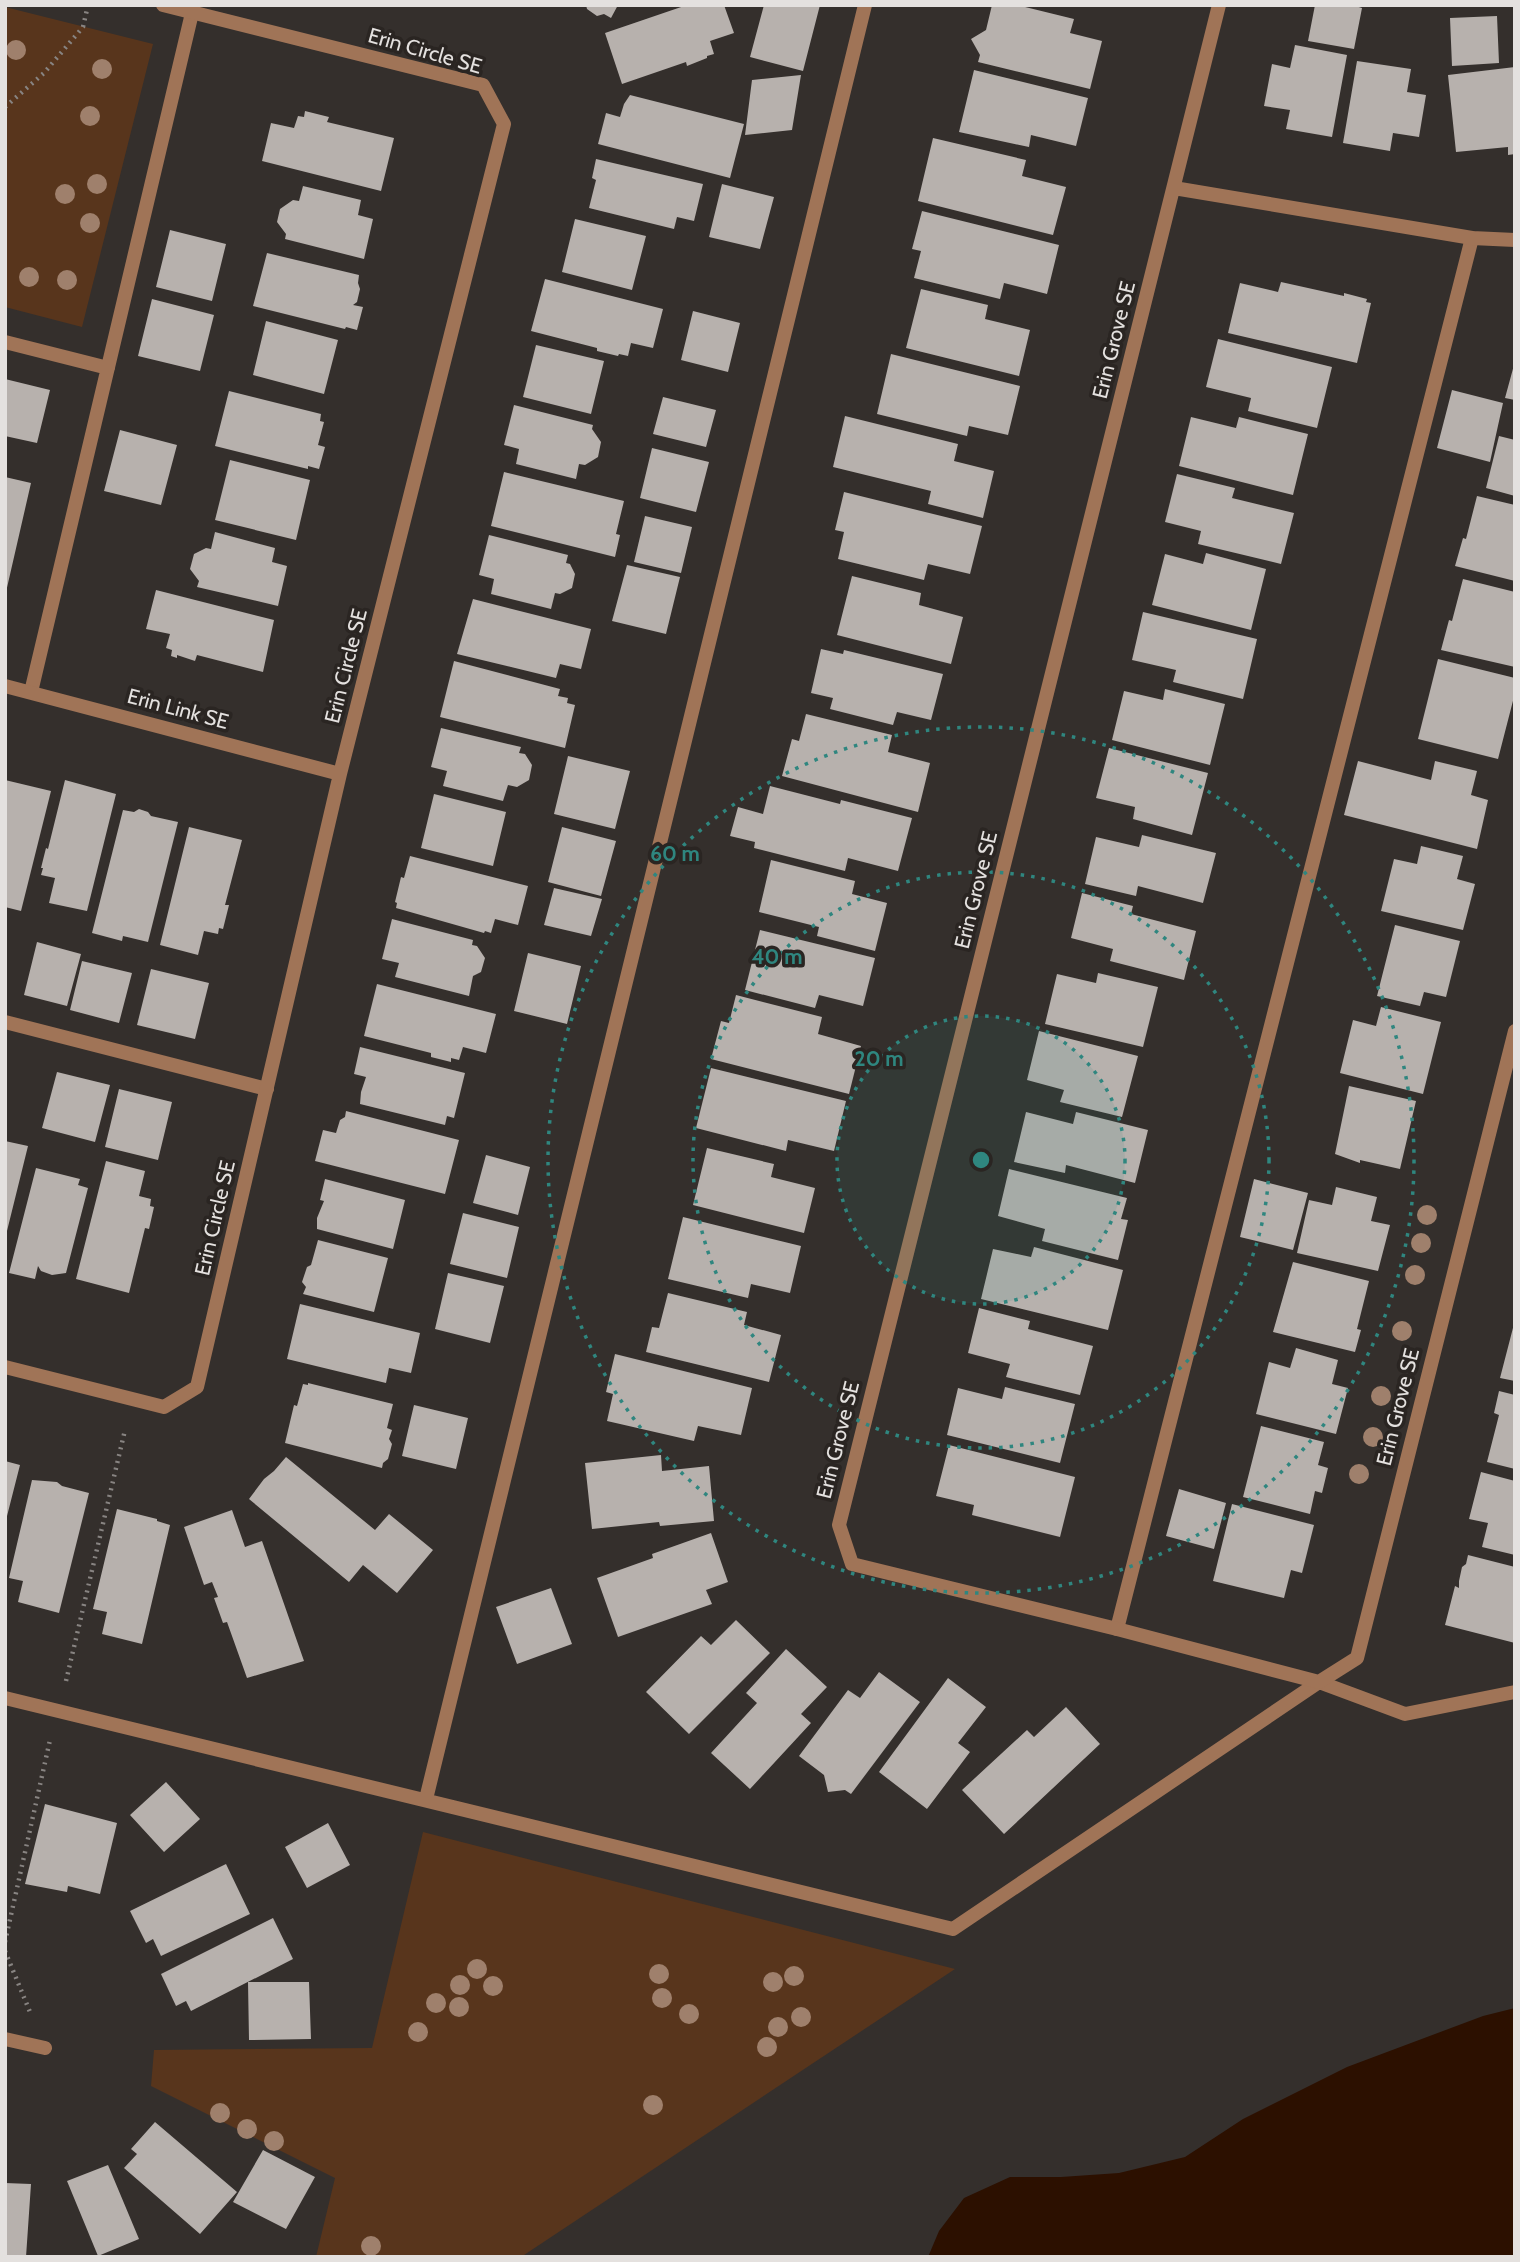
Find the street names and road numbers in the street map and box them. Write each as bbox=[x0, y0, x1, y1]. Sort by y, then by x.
street label: Erin Circle SE bbox=[365, 22, 485, 79]
street label: Erin Grove SE bbox=[1087, 279, 1140, 401]
street label: Erin Circle SE bbox=[319, 606, 372, 726]
street label: Erin Link SE bbox=[125, 683, 231, 734]
street label: Erin Grove SE bbox=[949, 829, 1002, 951]
street label: Erin Circle SE bbox=[189, 1158, 240, 1278]
street label: Erin Grove SE bbox=[1371, 1346, 1424, 1468]
street label: Erin Grove SE bbox=[811, 1379, 864, 1501]

